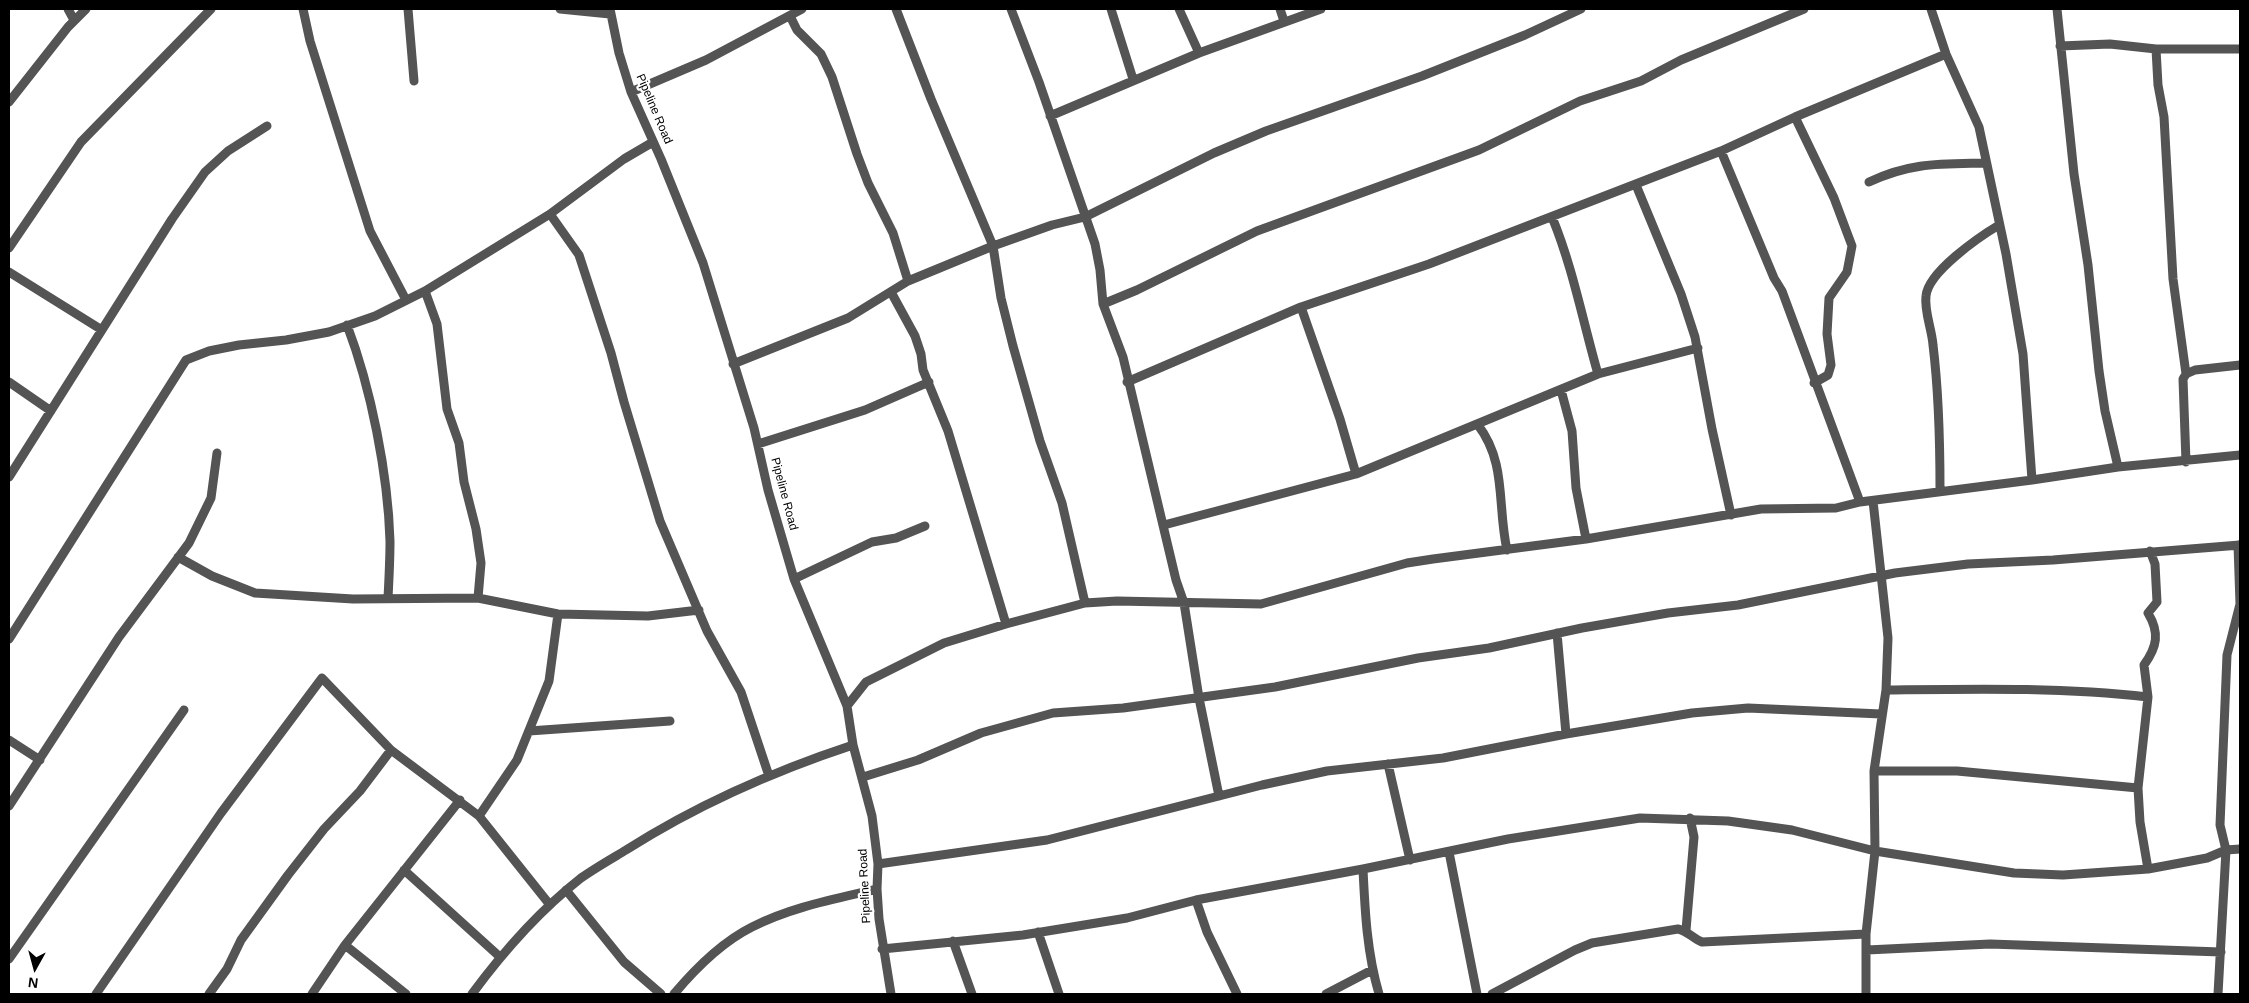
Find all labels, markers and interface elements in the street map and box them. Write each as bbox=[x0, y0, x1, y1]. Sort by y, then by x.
street label: Pipeline Road bbox=[633, 72, 675, 146]
street label: Pipeline Road bbox=[767, 456, 801, 532]
street label: Pipeline Road bbox=[856, 848, 874, 924]
north arrow bbox=[10, 943, 60, 993]
text: N bbox=[27, 974, 39, 991]

